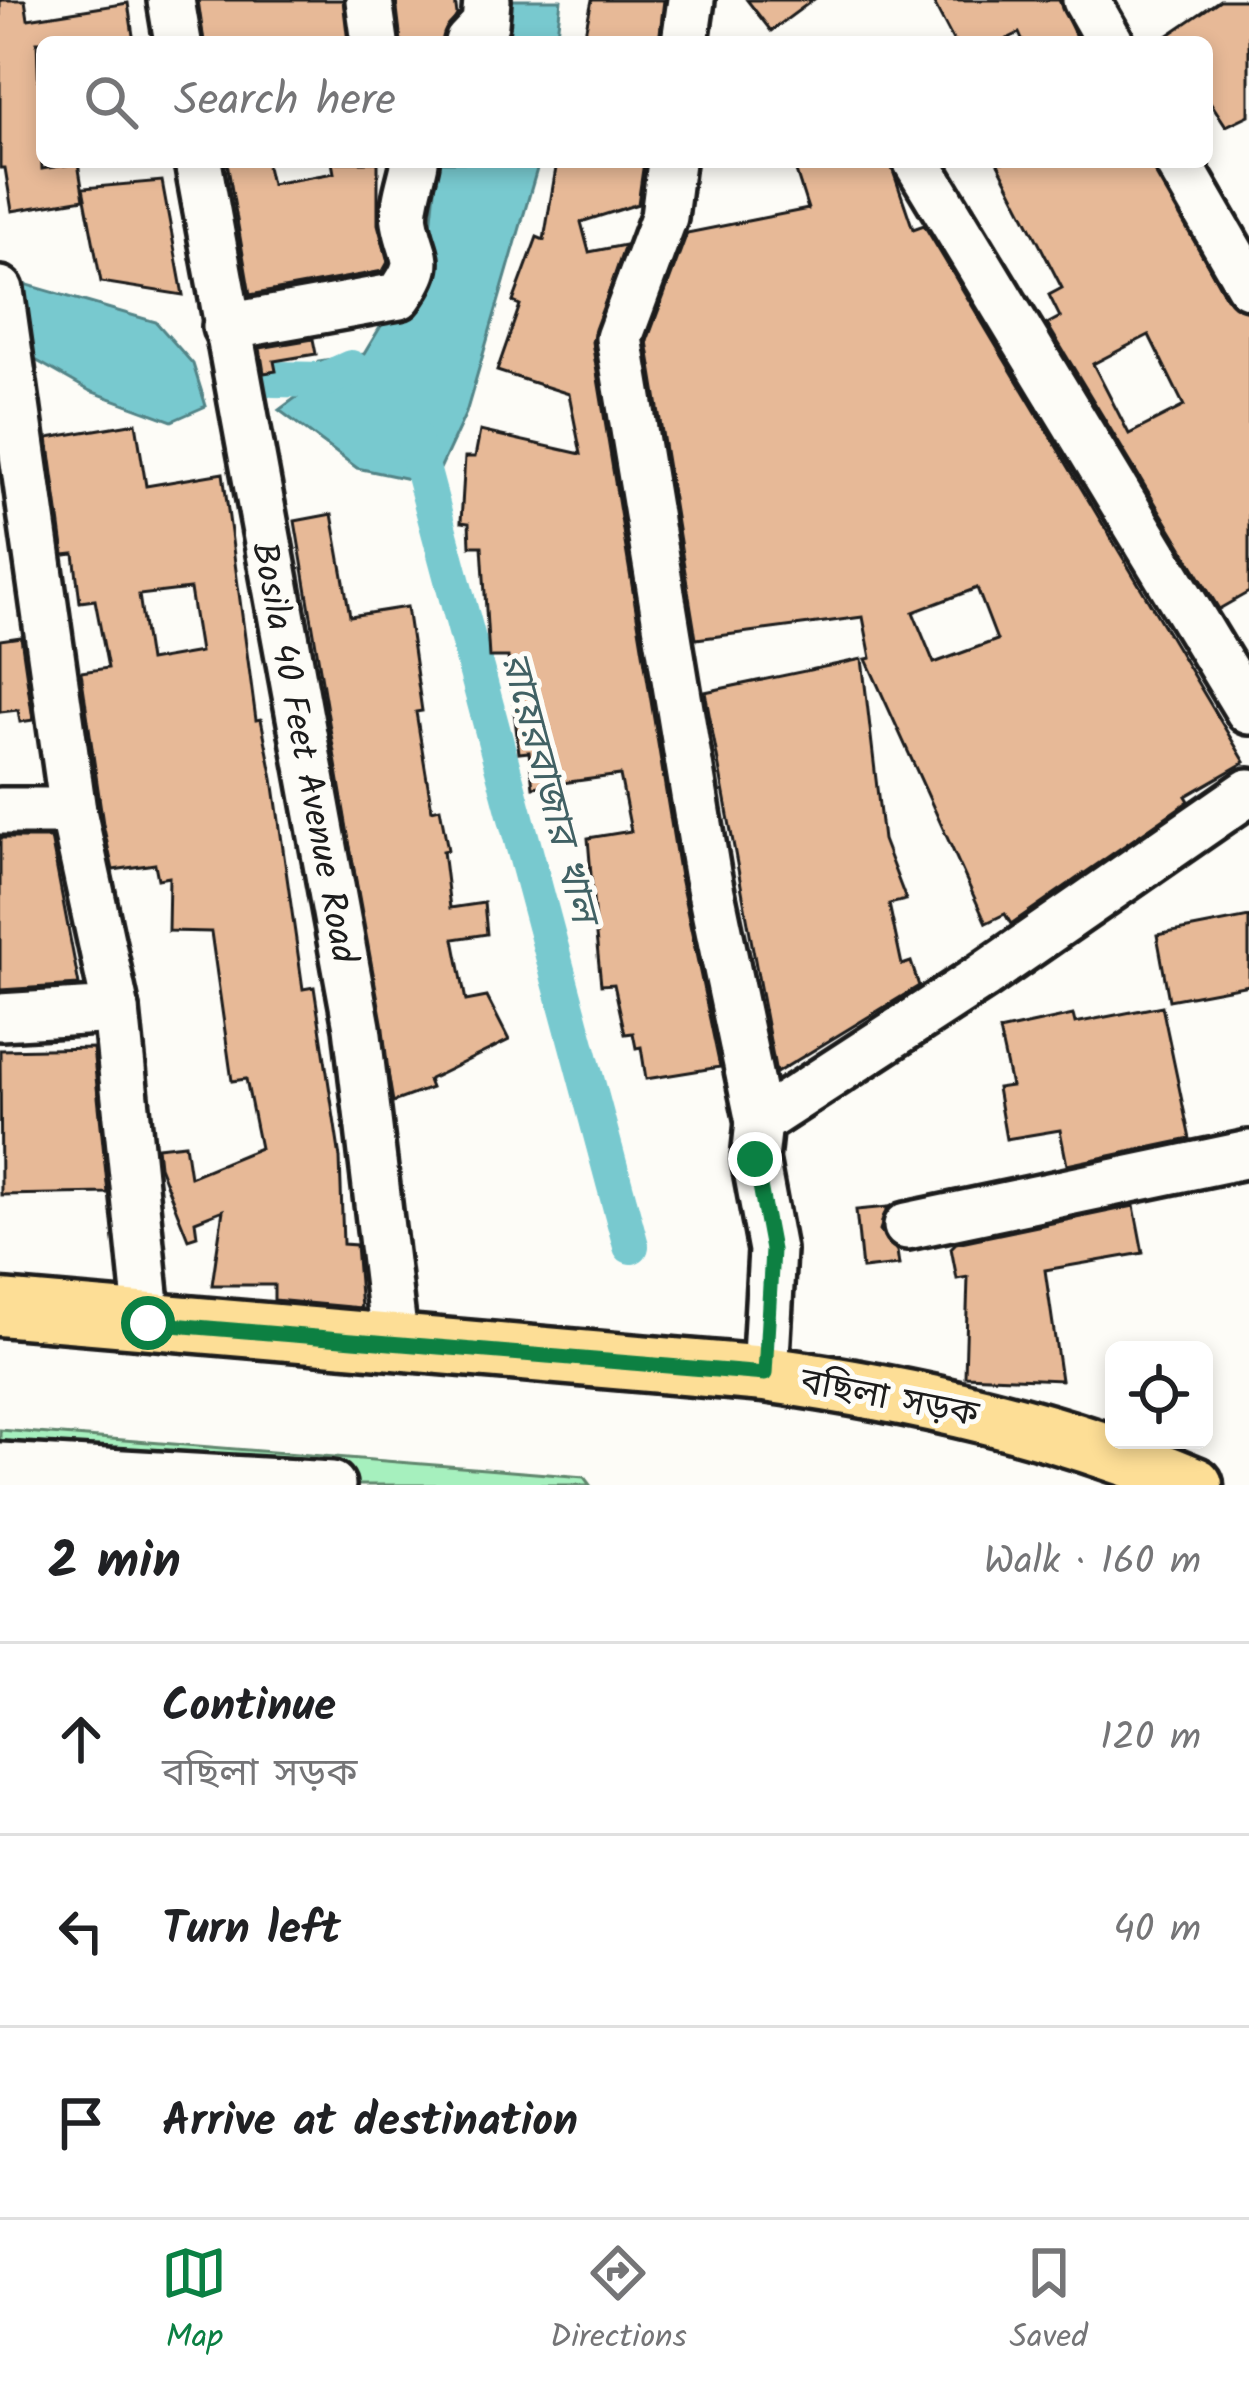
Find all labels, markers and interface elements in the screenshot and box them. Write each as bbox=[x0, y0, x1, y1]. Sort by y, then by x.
search box bbox=[36, 36, 1213, 168]
text: Search here bbox=[174, 66, 396, 138]
icon: search bbox=[78, 69, 144, 135]
street label: Bosila 40 Feet Avenue Road bbox=[234, 537, 372, 969]
water label: রায়েরবাজার খাল bbox=[481, 646, 615, 936]
route end bbox=[728, 1132, 782, 1186]
route start bbox=[121, 1296, 175, 1350]
map controls bbox=[1105, 1341, 1213, 1449]
button: locate bbox=[1105, 1341, 1213, 1449]
street label: বছিলা সড়ক bbox=[794, 1354, 984, 1445]
text: 2 min bbox=[48, 1523, 181, 1604]
text: Walk · 160 m bbox=[984, 1532, 1201, 1594]
text: Continue bbox=[162, 1672, 336, 1744]
icon: ahead bbox=[48, 1706, 114, 1772]
text: 120 m bbox=[1100, 1708, 1201, 1770]
text: বছিলা সড়ক bbox=[162, 1744, 357, 1806]
text: Turn left bbox=[162, 1895, 341, 1967]
icon: left bbox=[48, 1898, 114, 1964]
text: 40 m bbox=[1113, 1900, 1201, 1962]
text: Arrive at destination bbox=[162, 2087, 578, 2159]
icon: arrive bbox=[48, 2090, 114, 2156]
tab: Map bbox=[161, 2240, 227, 2365]
tab: Directions bbox=[550, 2240, 687, 2365]
tab: Saved bbox=[1009, 2240, 1088, 2365]

